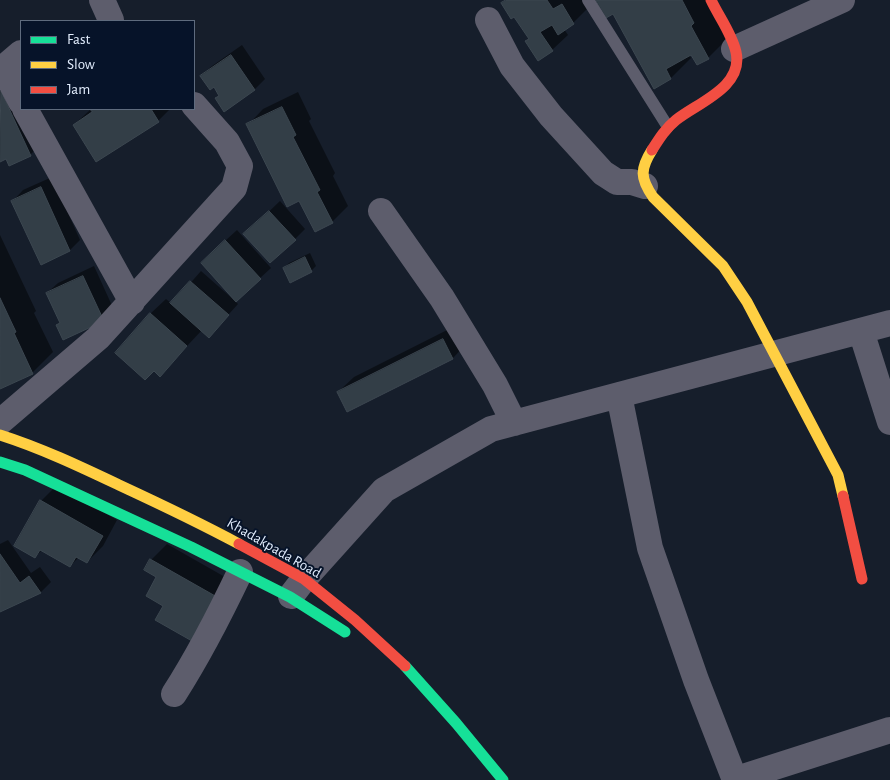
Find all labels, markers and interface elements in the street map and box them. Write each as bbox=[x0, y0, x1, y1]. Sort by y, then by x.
legend bbox=[20, 20, 195, 110]
text: Fast bbox=[67, 32, 90, 47]
text: Slow bbox=[67, 57, 95, 72]
text: Jam bbox=[67, 82, 90, 97]
street label: Khadakpada Road bbox=[224, 514, 324, 582]

